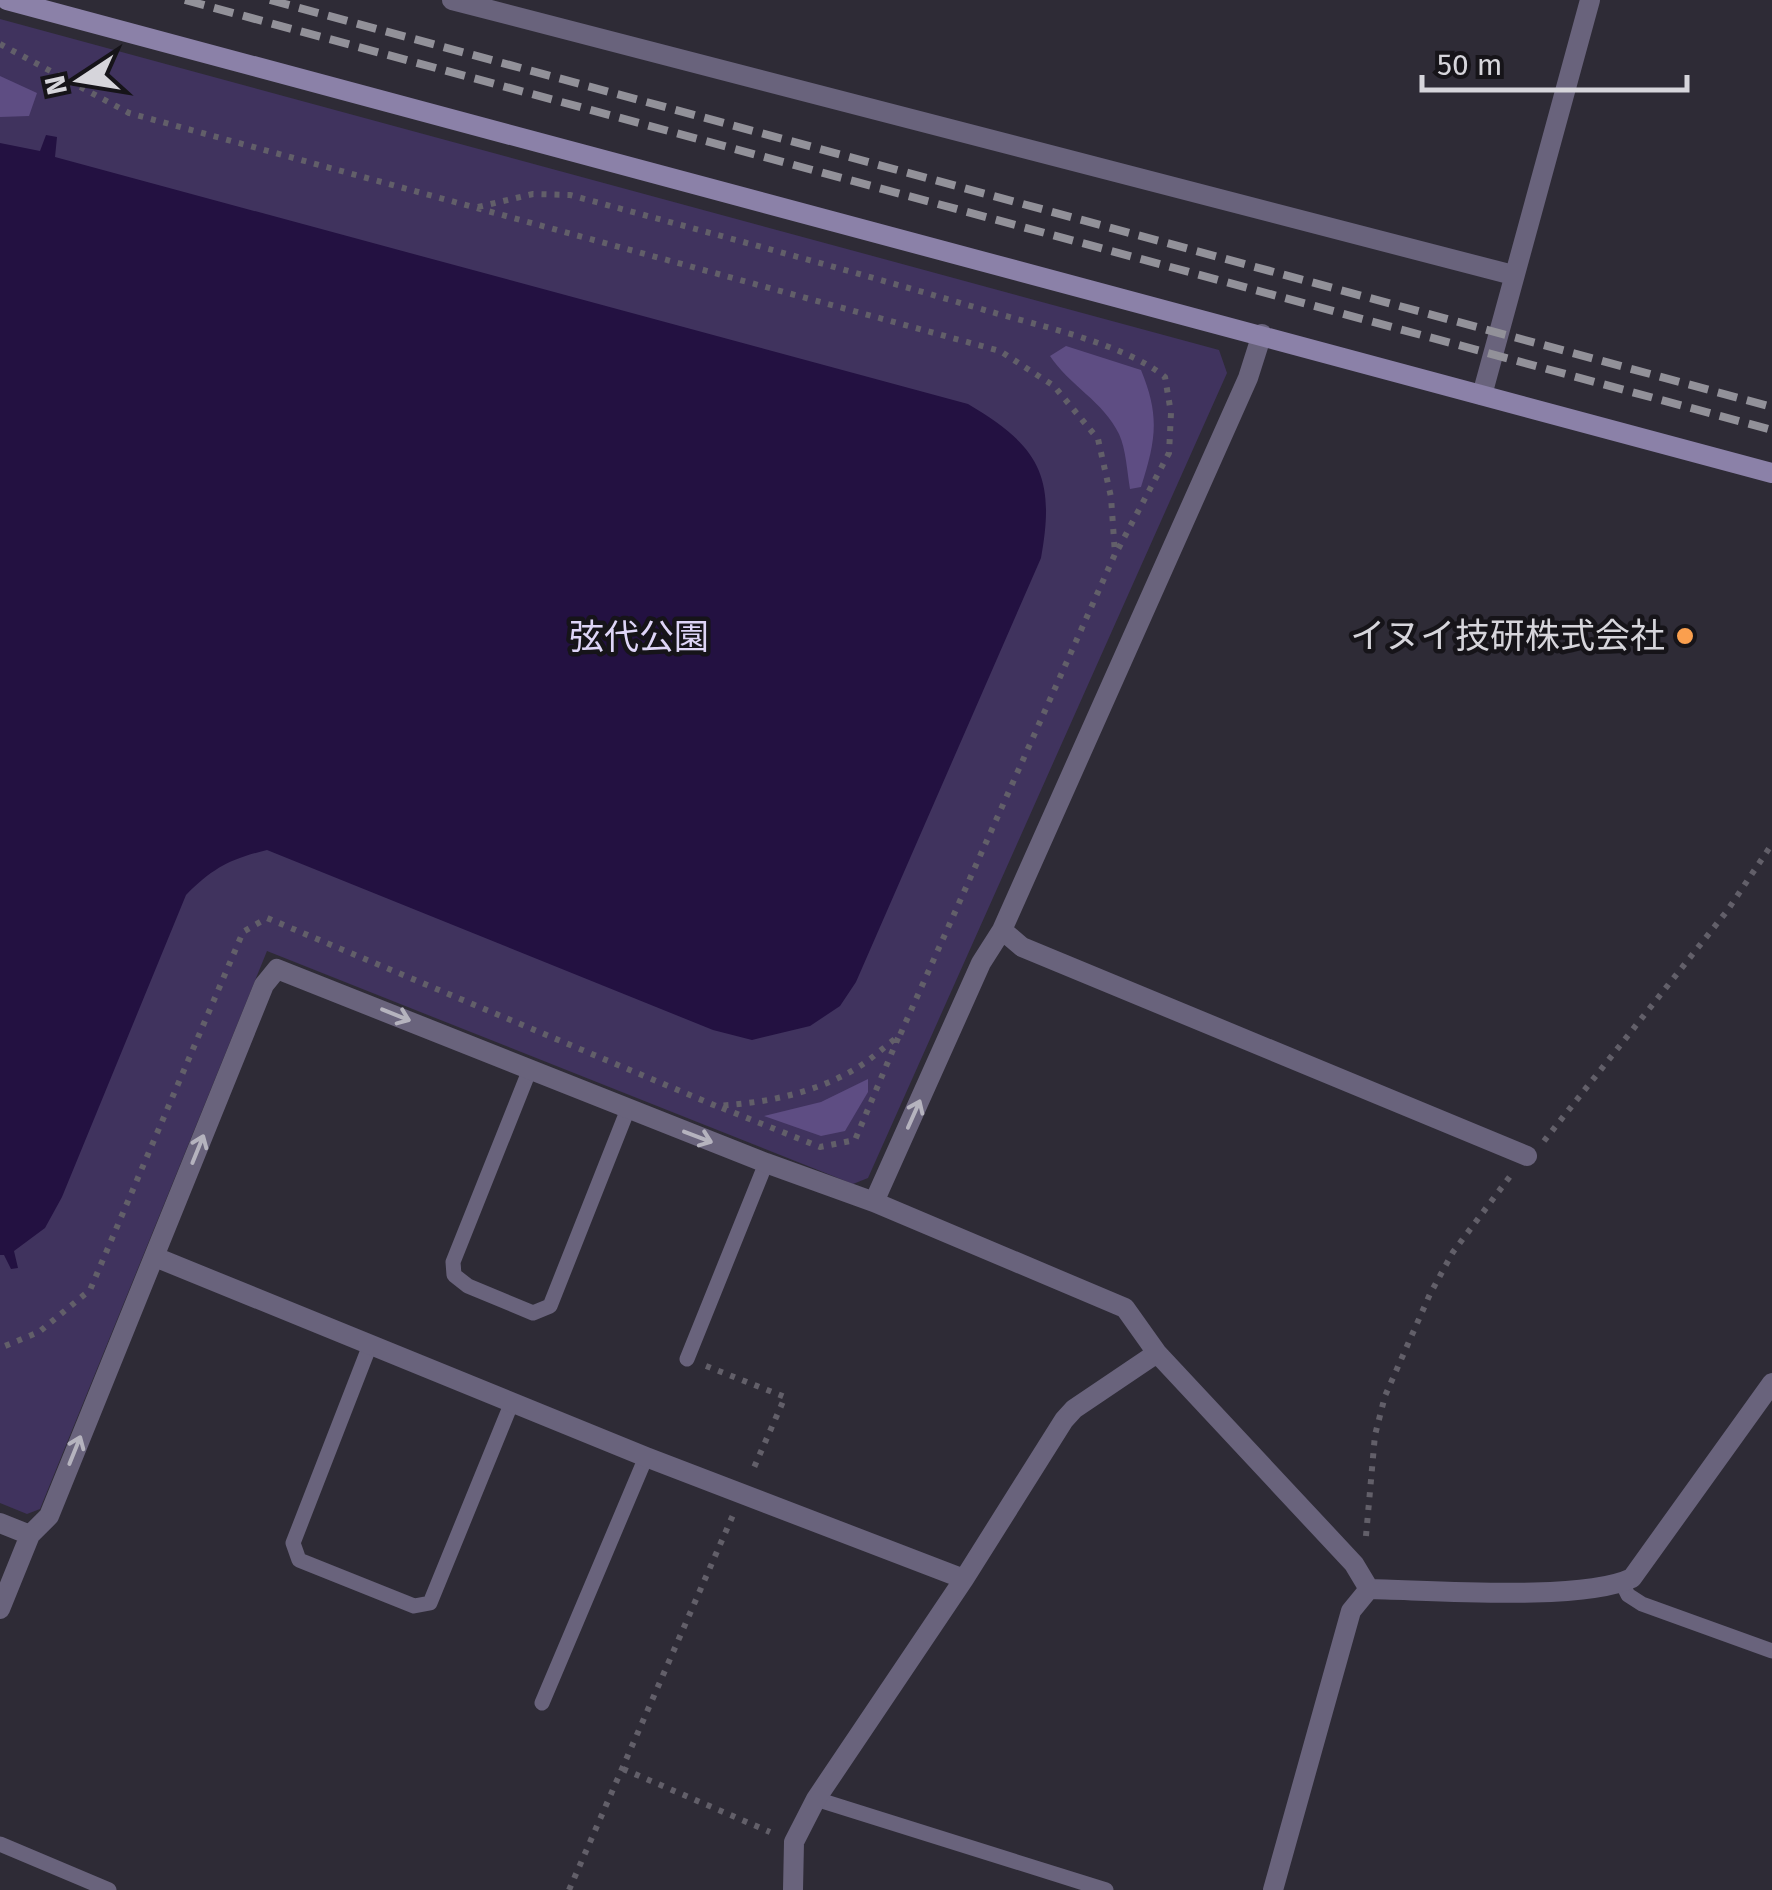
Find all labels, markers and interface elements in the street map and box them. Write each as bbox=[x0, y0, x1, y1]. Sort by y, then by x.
north arrow bbox=[30, 30, 130, 130]
scale bar bbox=[1422, 30, 1687, 92]
text: 50 m bbox=[1437, 47, 1502, 83]
text: N bbox=[38, 73, 74, 98]
place label: イヌイ技研株式会社 bbox=[1350, 615, 1665, 657]
park label: 弦代公園 bbox=[569, 616, 709, 658]
marker: イヌイ技研株式会社 bbox=[1674, 625, 1696, 647]
one-way arrow bbox=[380, 1007, 411, 1025]
one-way arrow bbox=[905, 1099, 924, 1129]
one-way arrow bbox=[682, 1129, 712, 1147]
one-way arrow bbox=[190, 1135, 208, 1165]
one-way arrow bbox=[68, 1436, 86, 1466]

